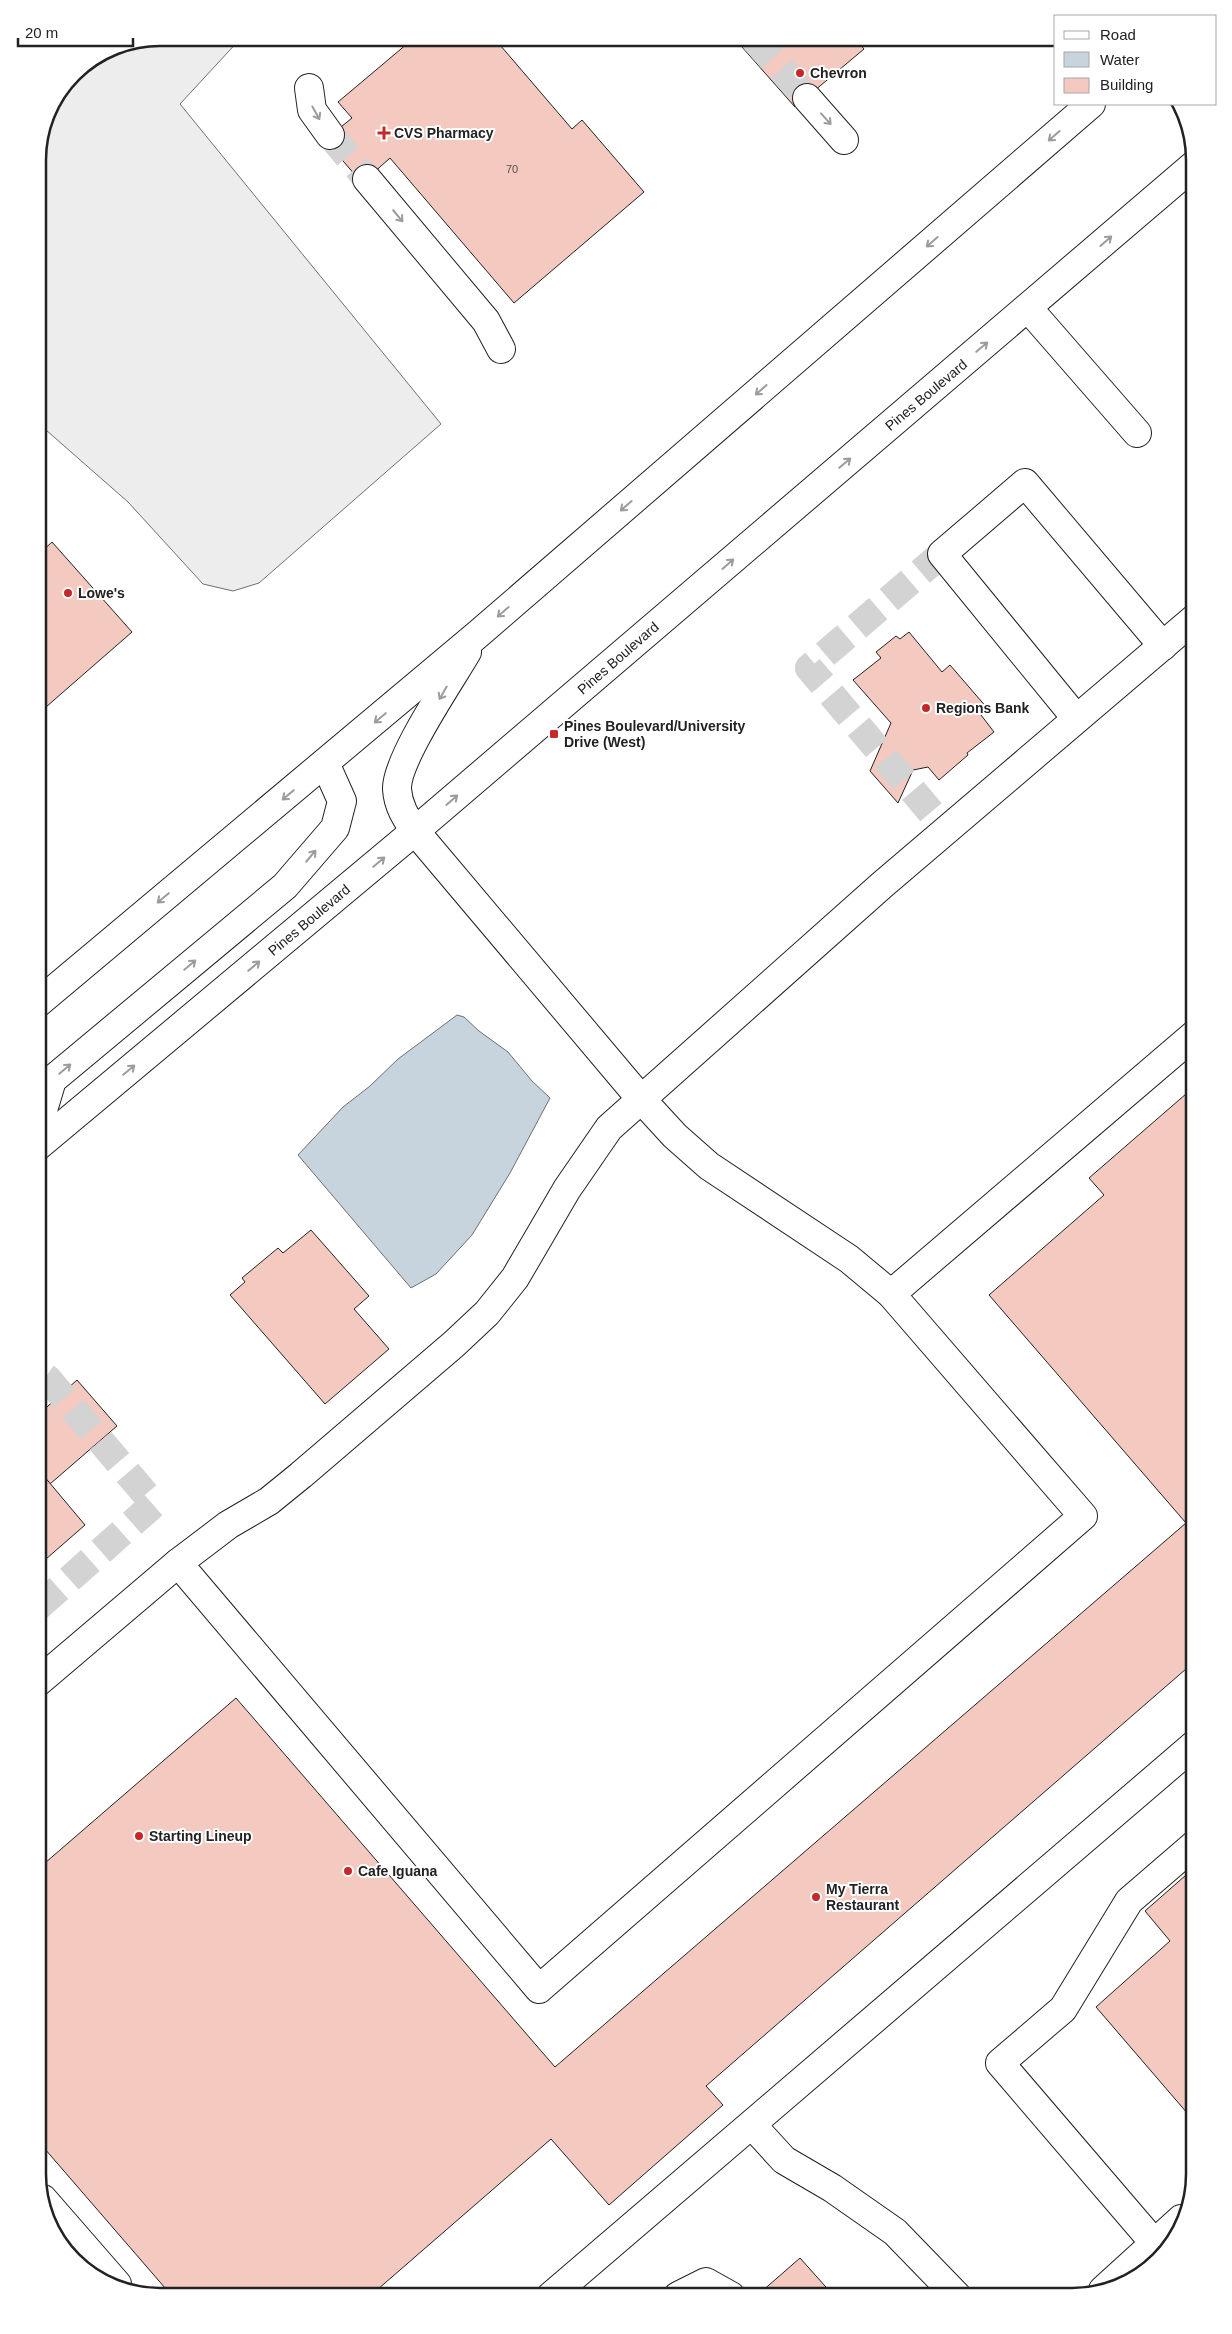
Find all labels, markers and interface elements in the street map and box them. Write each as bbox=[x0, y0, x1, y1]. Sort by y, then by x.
scale bar bbox=[18, 15, 132, 47]
legend bbox=[1054, 15, 1217, 105]
text: 20 m bbox=[25, 24, 58, 41]
text: Road bbox=[1100, 26, 1136, 43]
text: Water bbox=[1100, 51, 1139, 68]
place label: Chevron bbox=[810, 65, 867, 81]
marker: Chevron bbox=[794, 67, 806, 79]
text: Building bbox=[1100, 76, 1153, 93]
one-way arrow bbox=[311, 106, 321, 120]
one-way arrow bbox=[820, 112, 831, 125]
place label: CVS Pharmacy bbox=[394, 125, 494, 141]
marker: CVS Pharmacy bbox=[378, 127, 390, 139]
one-way arrow bbox=[1048, 130, 1061, 141]
house number: 70 bbox=[506, 163, 518, 175]
one-way arrow bbox=[392, 210, 404, 223]
one-way arrow bbox=[925, 236, 938, 248]
one-way arrow bbox=[1099, 236, 1112, 247]
one-way arrow bbox=[976, 341, 989, 352]
street label: Pines Boulevard bbox=[882, 356, 970, 434]
one-way arrow bbox=[754, 384, 767, 396]
one-way arrow bbox=[839, 458, 852, 469]
one-way arrow bbox=[620, 500, 633, 511]
one-way arrow bbox=[721, 558, 734, 570]
place label: Lowe's bbox=[78, 585, 125, 601]
marker: Lowe's bbox=[62, 587, 74, 599]
one-way arrow bbox=[497, 606, 510, 618]
street label: Pines Boulevard bbox=[574, 619, 662, 697]
one-way arrow bbox=[438, 685, 448, 699]
place label: Regions Bank bbox=[936, 700, 1030, 716]
marker: Regions Bank bbox=[920, 702, 932, 714]
one-way arrow bbox=[373, 712, 386, 723]
place label: Pines Boulevard/University Drive (West) bbox=[564, 718, 746, 750]
marker: Pines Boulevard/University Drive (West) bbox=[548, 728, 560, 740]
one-way arrow bbox=[282, 789, 295, 800]
one-way arrow bbox=[445, 794, 458, 805]
one-way arrow bbox=[305, 850, 316, 863]
one-way arrow bbox=[372, 856, 385, 867]
street label: Pines Boulevard bbox=[265, 881, 353, 959]
one-way arrow bbox=[157, 893, 170, 904]
one-way arrow bbox=[184, 959, 197, 971]
one-way arrow bbox=[247, 960, 260, 971]
one-way arrow bbox=[59, 1063, 72, 1074]
one-way arrow bbox=[122, 1064, 135, 1075]
place label: Starting Lineup bbox=[149, 1828, 252, 1844]
marker: Starting Lineup bbox=[133, 1830, 145, 1842]
place label: Cafe Iguana bbox=[358, 1863, 438, 1879]
marker: Cafe Iguana bbox=[342, 1865, 354, 1877]
place label: My Tierra Restaurant bbox=[826, 1881, 899, 1913]
marker: My Tierra Restaurant bbox=[810, 1891, 822, 1903]

